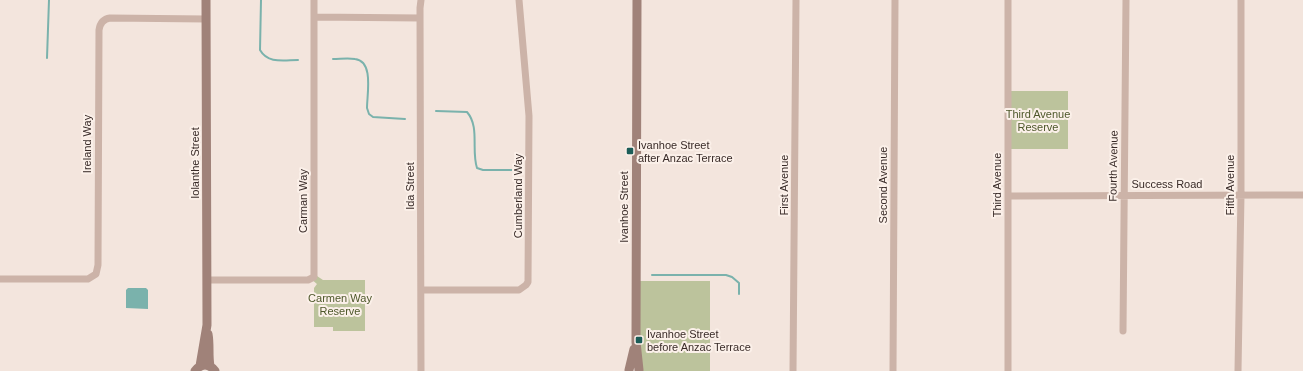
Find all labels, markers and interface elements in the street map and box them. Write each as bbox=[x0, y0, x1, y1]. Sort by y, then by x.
park label: Third Avenue Reserve bbox=[1006, 108, 1070, 133]
street label: Ireland Way bbox=[81, 114, 93, 173]
street label: Iolanthe Street bbox=[189, 127, 201, 199]
street label: Fourth Avenue bbox=[1106, 130, 1120, 202]
place label: Ivanhoe Street after Anzac Terrace bbox=[638, 139, 733, 164]
marker: Ivanhoe Street after Anzac Terrace bbox=[625, 146, 635, 156]
street label: Second Avenue bbox=[877, 147, 889, 223]
street label: Cumberland Way bbox=[512, 153, 524, 238]
street label: Third Avenue bbox=[991, 153, 1003, 217]
street label: First Avenue bbox=[778, 155, 790, 215]
street label: Fifth Avenue bbox=[1224, 155, 1236, 215]
street label: Ida Street bbox=[404, 162, 416, 210]
street label: Carman Way bbox=[297, 169, 309, 233]
street label: Ivanhoe Street bbox=[618, 171, 630, 243]
street label: Success Road bbox=[1132, 178, 1202, 190]
park label: Carmen Way Reserve bbox=[308, 292, 372, 317]
place label: Ivanhoe Street before Anzac Terrace bbox=[647, 328, 751, 353]
marker: Ivanhoe Street before Anzac Terrace bbox=[634, 335, 644, 345]

